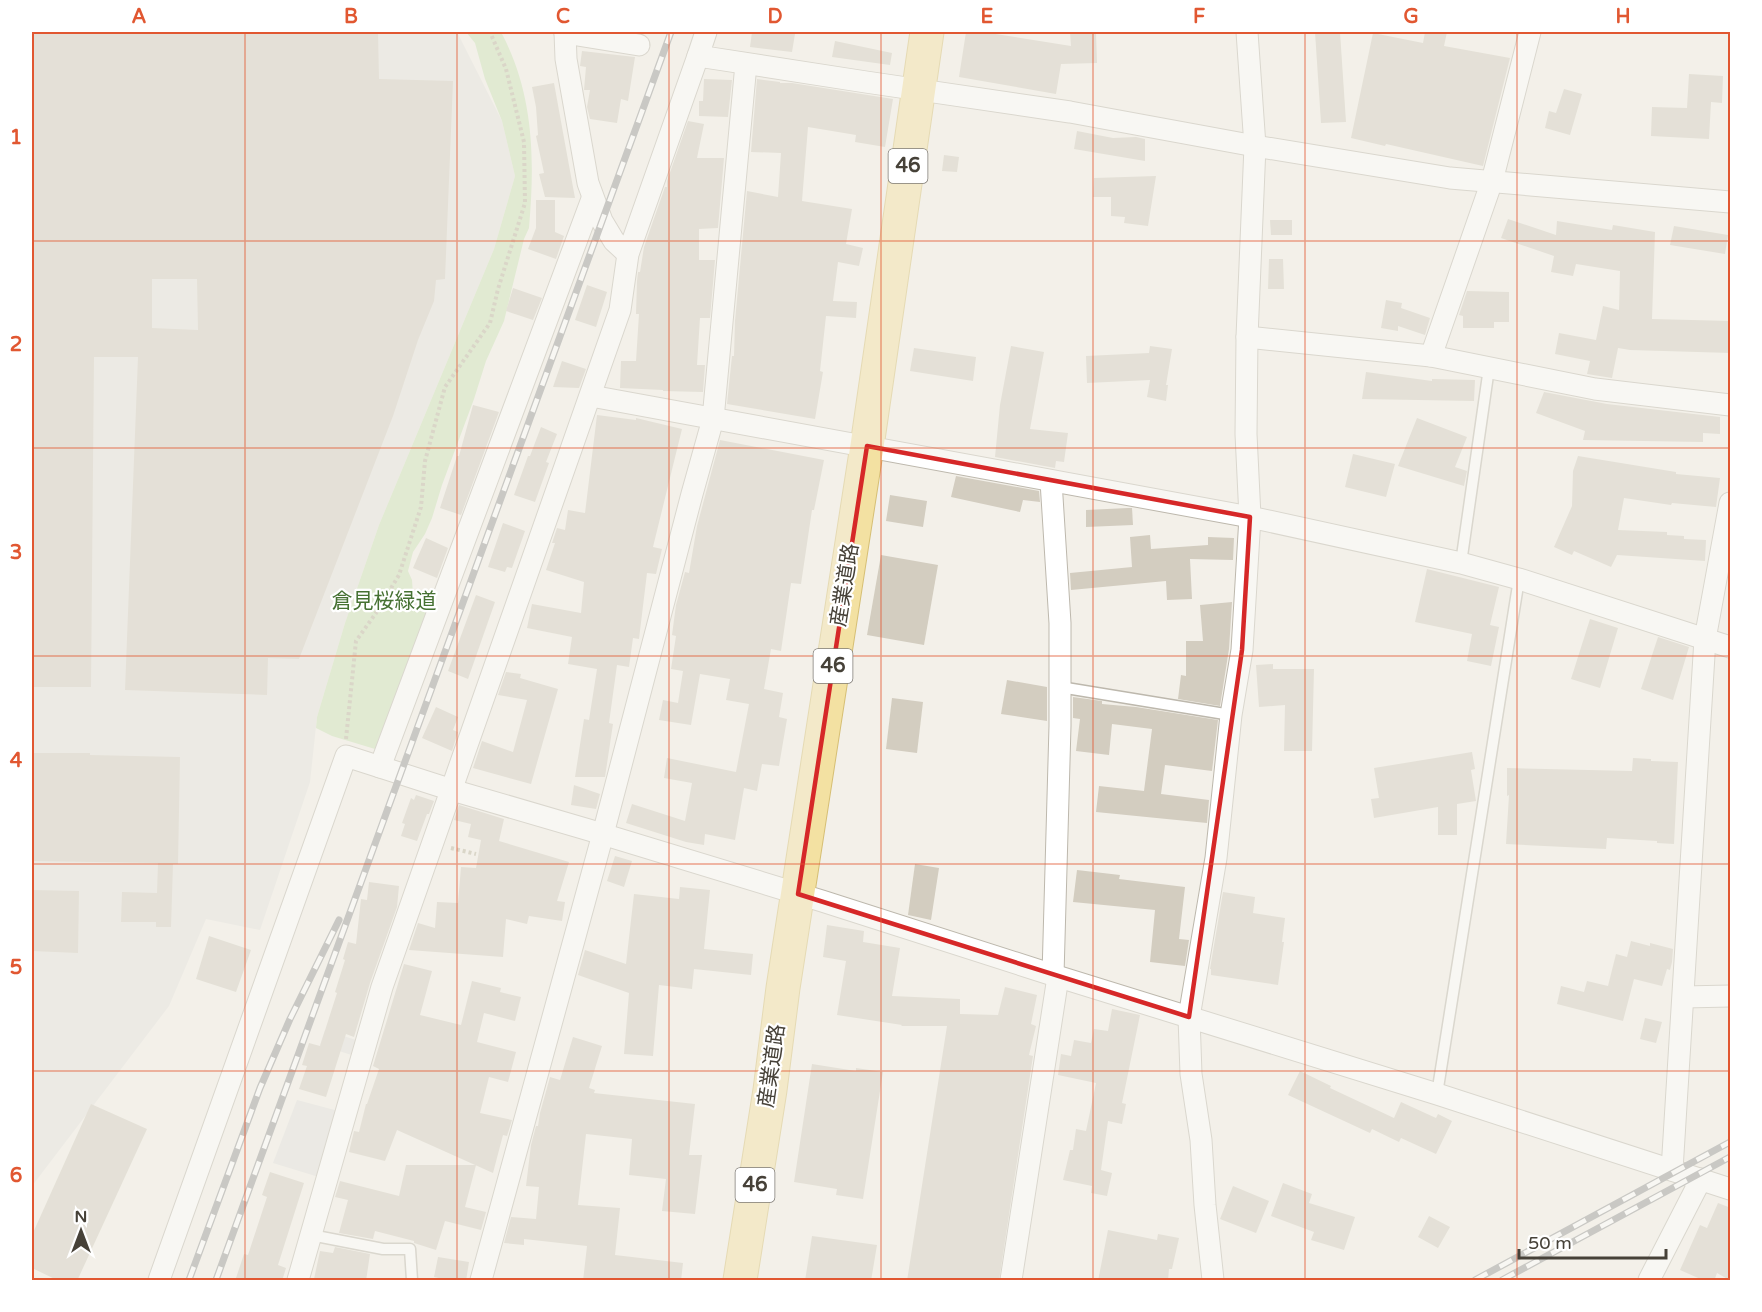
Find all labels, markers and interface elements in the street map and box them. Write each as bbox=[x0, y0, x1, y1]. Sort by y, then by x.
text: A bbox=[132, 5, 147, 29]
text: B bbox=[344, 5, 358, 29]
text: C bbox=[556, 5, 570, 29]
text: D bbox=[767, 5, 783, 29]
text: E bbox=[981, 5, 994, 29]
text: F bbox=[1193, 5, 1205, 29]
text: G bbox=[1403, 5, 1419, 29]
text: H bbox=[1615, 5, 1631, 29]
text: 1 bbox=[10, 126, 22, 150]
road number: 46 bbox=[888, 149, 928, 183]
text: 2 bbox=[10, 333, 22, 357]
text: 3 bbox=[10, 541, 22, 565]
street label: 産業道路 bbox=[826, 542, 864, 628]
park label: 倉見桜緑道 bbox=[332, 589, 437, 614]
road number: 46 bbox=[814, 649, 852, 683]
text: 4 bbox=[10, 749, 23, 773]
text: 5 bbox=[10, 956, 22, 980]
street label: 産業道路 bbox=[754, 1023, 790, 1109]
text: 6 bbox=[10, 1164, 22, 1188]
road number: 46 bbox=[736, 1168, 774, 1202]
north arrow bbox=[51, 1201, 111, 1261]
text: N bbox=[75, 1207, 87, 1227]
scale bar bbox=[1519, 1222, 1666, 1260]
text: 50 m bbox=[1528, 1232, 1572, 1254]

